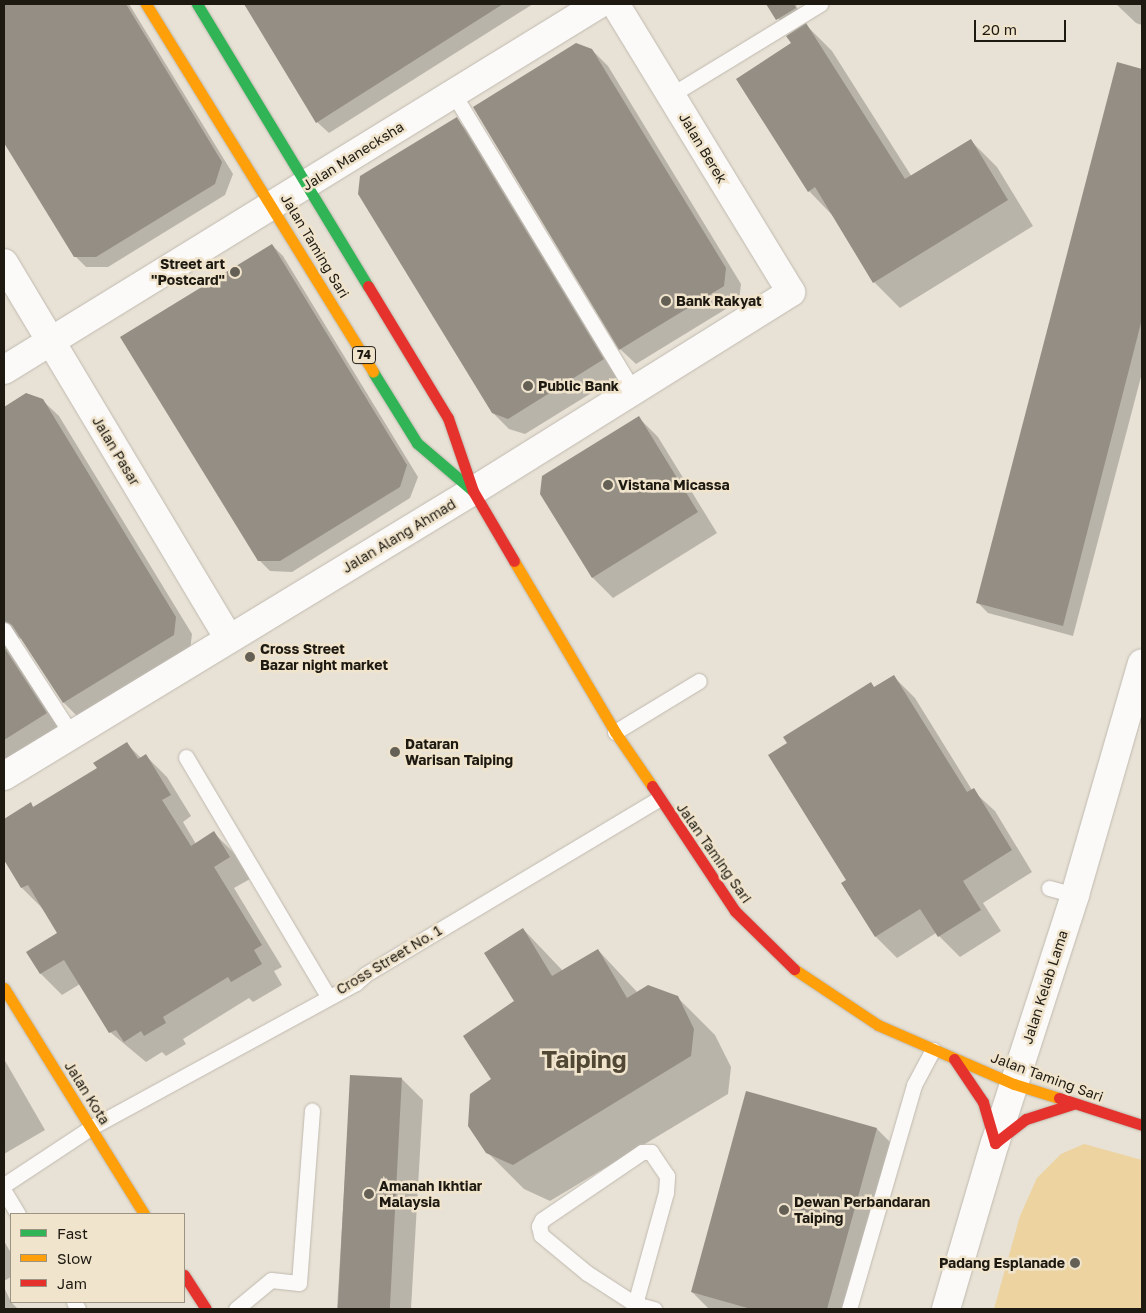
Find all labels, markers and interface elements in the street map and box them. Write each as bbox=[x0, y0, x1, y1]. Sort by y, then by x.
scale bar bbox=[976, 10, 1068, 42]
text: 20 m bbox=[982, 20, 1017, 38]
street label: Jalan Berek bbox=[675, 110, 731, 186]
street label: Jalan Manecksha bbox=[299, 118, 407, 194]
street label: Jalan Taming Sari bbox=[277, 191, 353, 301]
place label: Street art "Postcard" bbox=[151, 256, 225, 288]
marker: Street art "Postcard" bbox=[229, 266, 241, 278]
place label: Bank Rakyat bbox=[676, 293, 762, 309]
marker: Bank Rakyat bbox=[660, 295, 672, 307]
road number: 74 bbox=[352, 346, 376, 364]
place label: Public Bank bbox=[538, 378, 619, 394]
marker: Public Bank bbox=[522, 380, 534, 392]
street label: Jalan Pasar bbox=[89, 413, 143, 489]
place label: Vistana Micassa bbox=[618, 477, 730, 493]
marker: Vistana Micassa bbox=[602, 479, 614, 491]
street label: Jalan Alang Ahmad bbox=[339, 496, 459, 576]
place label: Cross Street Bazar night market bbox=[260, 641, 388, 674]
marker: Cross Street Bazar night market bbox=[244, 651, 256, 663]
place label: Dataran Warisan Taiping bbox=[405, 736, 513, 769]
marker: Dataran Warisan Taiping bbox=[389, 746, 401, 758]
street label: Jalan Taming Sari bbox=[673, 800, 755, 906]
street label: Cross Street No. 1 bbox=[333, 922, 445, 998]
street label: Jalan Kelab Lama bbox=[1019, 928, 1071, 1046]
district label: Taiping bbox=[542, 1045, 626, 1073]
street label: Jalan Taming Sari bbox=[988, 1049, 1106, 1105]
street label: Jalan Kota bbox=[61, 1058, 113, 1128]
place label: Amanah Ikhtiar Malaysia bbox=[379, 1178, 482, 1210]
marker: Amanah Ikhtiar Malaysia bbox=[363, 1188, 375, 1200]
place label: Dewan Perbandaran Taiping bbox=[794, 1194, 930, 1226]
marker: Dewan Perbandaran Taiping bbox=[778, 1204, 790, 1216]
legend bbox=[10, 1213, 185, 1303]
text: Fast bbox=[57, 1224, 88, 1242]
text: Slow bbox=[57, 1249, 92, 1267]
place label: Padang Esplanade bbox=[939, 1255, 1065, 1271]
marker: Padang Esplanade bbox=[1069, 1257, 1081, 1269]
text: Jam bbox=[57, 1274, 87, 1292]

